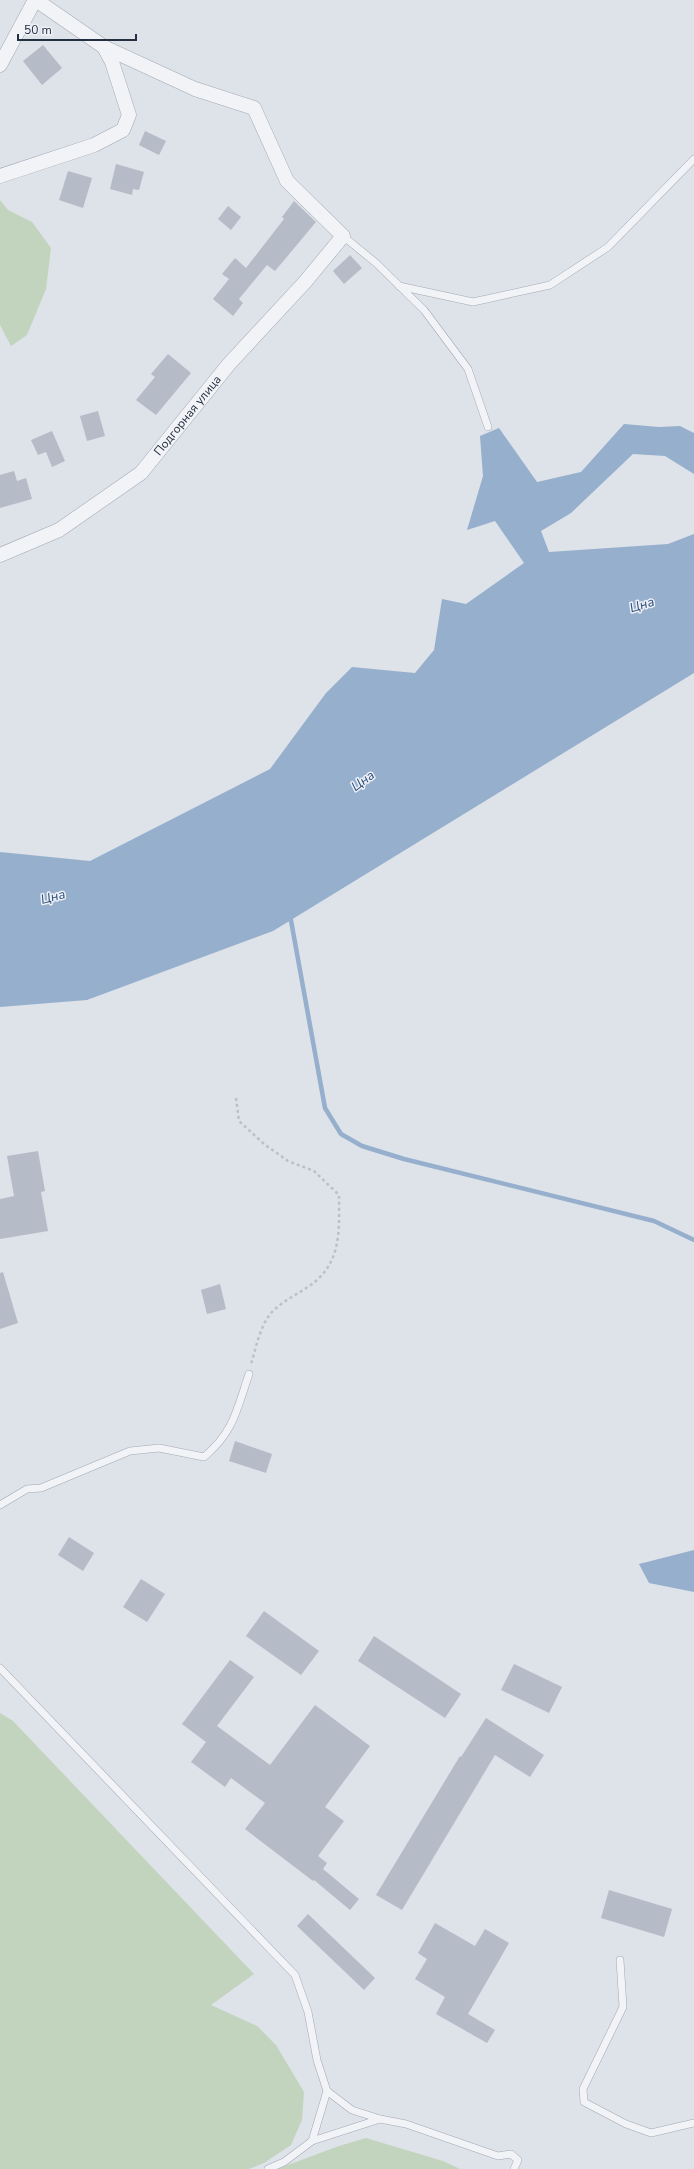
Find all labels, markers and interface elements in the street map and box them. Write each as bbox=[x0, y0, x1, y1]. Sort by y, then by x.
scale bar bbox=[18, 16, 136, 42]
text: 50 m bbox=[24, 22, 52, 38]
street label: Подгорная улица bbox=[150, 372, 225, 459]
water label: Цна bbox=[627, 593, 657, 617]
water label: Цна bbox=[348, 766, 378, 796]
water label: Цна bbox=[39, 885, 67, 909]

